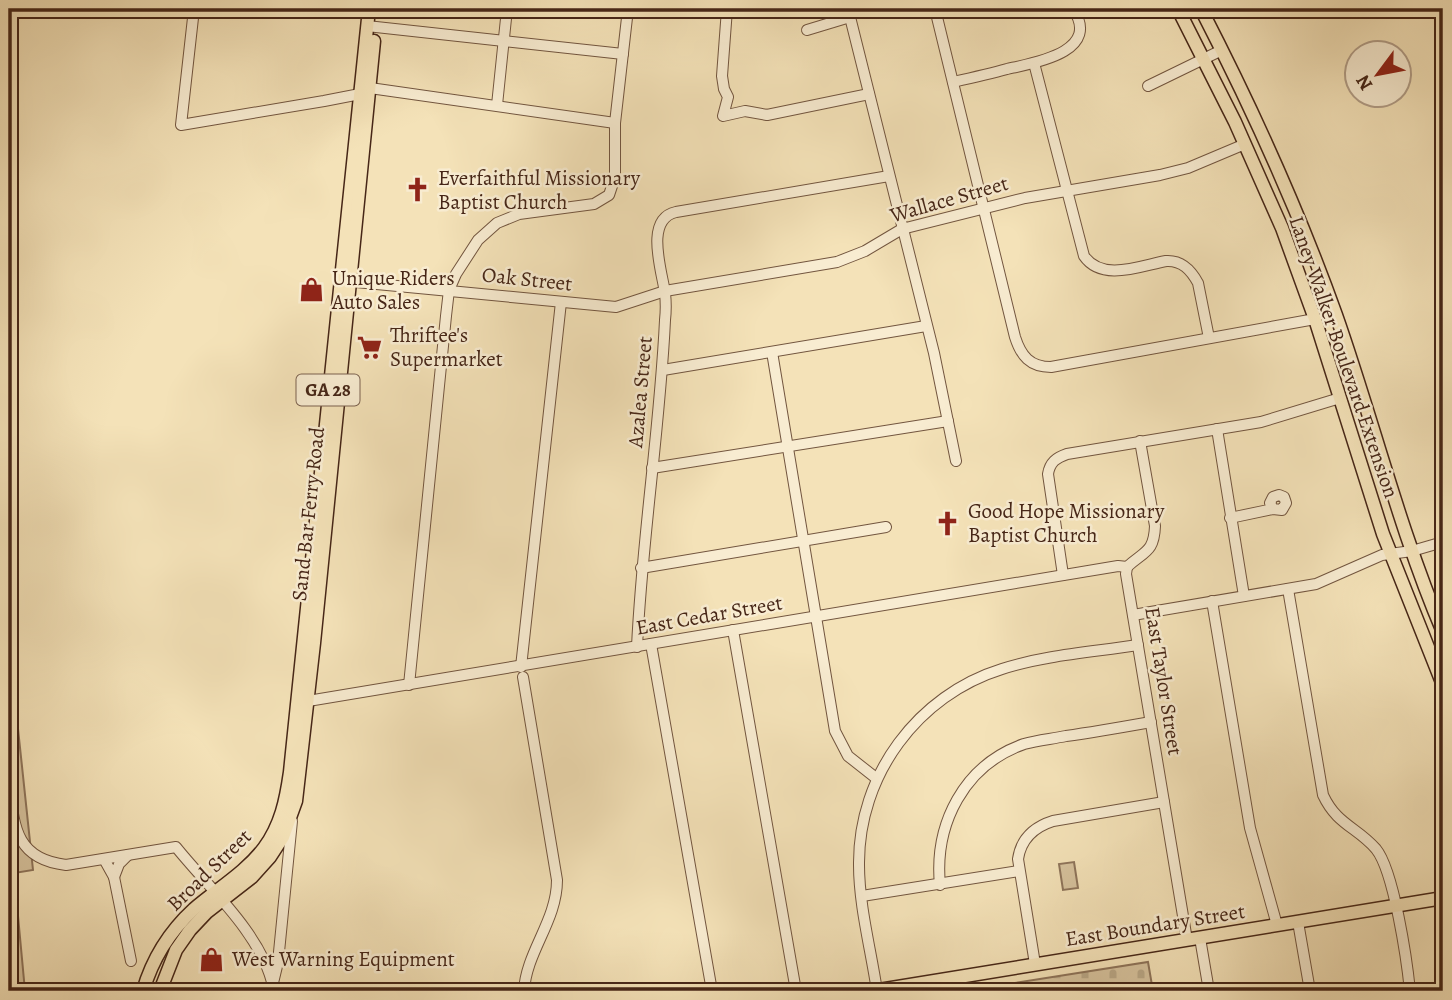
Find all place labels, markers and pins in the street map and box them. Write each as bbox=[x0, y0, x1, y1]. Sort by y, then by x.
place label: Everfaithful Missionary Baptist Church bbox=[438, 164, 641, 216]
church icon: Everfaithful Missionary Baptist Church bbox=[404, 176, 432, 204]
place label: Unique Riders Auto Sales bbox=[331, 264, 455, 316]
shop icon: Unique Riders Auto Sales bbox=[298, 276, 326, 304]
place label: Thriftee's Supermarket bbox=[390, 321, 503, 373]
supermarket icon: Thriftee's Supermarket bbox=[356, 333, 384, 361]
place label: Good Hope Missionary Baptist Church bbox=[968, 497, 1165, 549]
church icon: Good Hope Missionary Baptist Church bbox=[934, 509, 962, 537]
shop icon: West Warning Equipment bbox=[198, 945, 226, 973]
place label: West Warning Equipment bbox=[231, 945, 455, 973]

